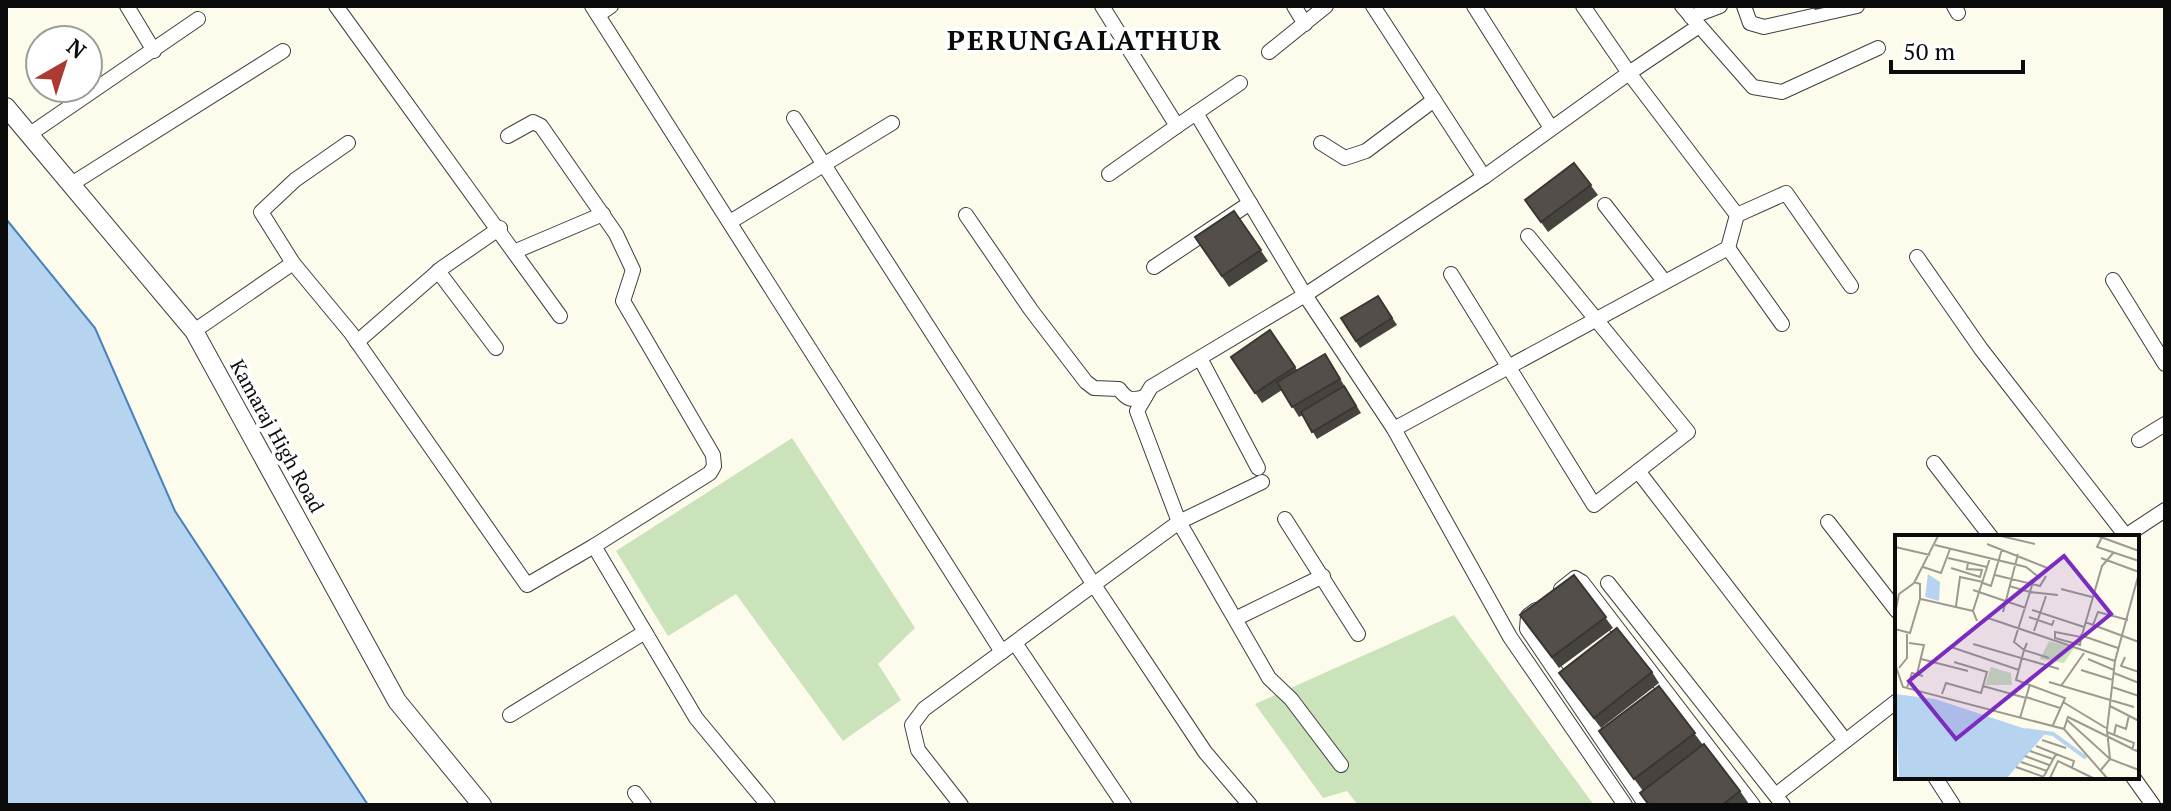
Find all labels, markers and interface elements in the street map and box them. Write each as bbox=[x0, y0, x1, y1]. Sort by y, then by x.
district label: PERUNGALATHUR bbox=[947, 21, 1223, 58]
north arrow bbox=[24, 24, 104, 104]
scale bar bbox=[1891, 24, 2023, 74]
text: N bbox=[61, 32, 93, 65]
text: 50 m bbox=[1903, 35, 1955, 67]
street label: Kamaraj High Road bbox=[224, 354, 331, 517]
inset map bbox=[1895, 535, 2139, 779]

